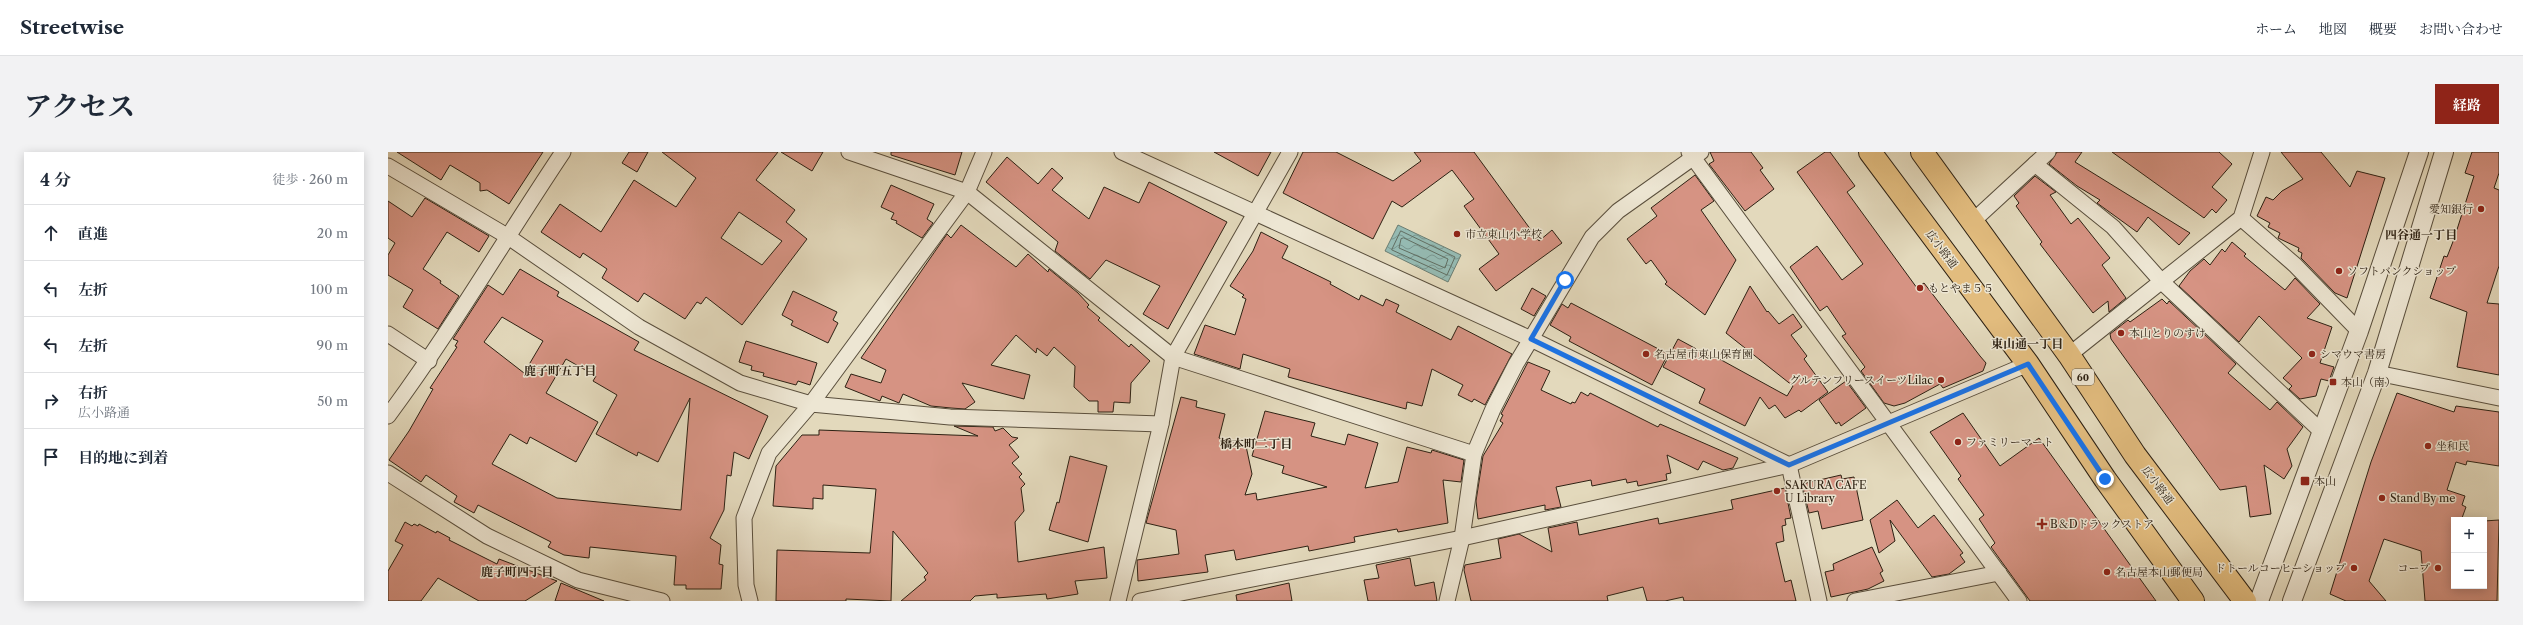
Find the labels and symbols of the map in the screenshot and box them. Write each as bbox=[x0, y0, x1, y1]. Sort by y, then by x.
place label: 愛知銀行 bbox=[2429, 202, 2473, 216]
marker: 愛知銀行 bbox=[2476, 204, 2486, 214]
place label: 市立東山小学校 bbox=[1465, 227, 1542, 241]
street label: 広小路通 bbox=[1923, 227, 1961, 271]
district label: 四谷通一丁目 bbox=[2385, 227, 2457, 242]
marker: 市立東山小学校 bbox=[1452, 229, 1462, 239]
place label: ソフトバンクショップ bbox=[2347, 264, 2456, 278]
marker: ソフトバンクショップ bbox=[2334, 266, 2344, 276]
route start bbox=[1556, 271, 1574, 289]
place label: もとやま５５ bbox=[1928, 281, 1994, 295]
marker: もとやま５５ bbox=[1915, 283, 1925, 293]
place label: 本山とりのすけ bbox=[2129, 326, 2206, 340]
marker: 本山とりのすけ bbox=[2116, 328, 2126, 338]
district label: 東山通一丁目 bbox=[1991, 336, 2063, 351]
place label: 名古屋市東山保育園 bbox=[1654, 347, 1753, 361]
place label: シマウマ書房 bbox=[2320, 347, 2386, 361]
marker: 名古屋市東山保育園 bbox=[1641, 349, 1651, 359]
marker: シマウマ書房 bbox=[2307, 349, 2317, 359]
district label: 鹿子町五丁目 bbox=[524, 363, 596, 378]
road number: 60 bbox=[2072, 369, 2094, 385]
place label: グルテンフリースイーツLilac bbox=[1789, 373, 1933, 387]
marker: グルテンフリースイーツLilac bbox=[1936, 375, 1946, 385]
place label: 本山（南） bbox=[2341, 375, 2396, 389]
marker: 本山（南） bbox=[2328, 377, 2338, 387]
place label: ファミリーマート bbox=[1966, 435, 2054, 449]
district label: 橋本町二丁目 bbox=[1220, 436, 1292, 451]
marker: ファミリーマート bbox=[1953, 437, 1963, 447]
place label: 坐和民 bbox=[2436, 439, 2469, 453]
marker: 坐和民 bbox=[2423, 441, 2433, 451]
street label: 広小路通 bbox=[2139, 463, 2177, 507]
route end bbox=[2096, 470, 2114, 488]
place label: 本山 bbox=[2314, 474, 2336, 488]
marker: 本山 bbox=[2299, 475, 2311, 487]
place label: SAKURA CAFE U Library bbox=[1785, 478, 1867, 505]
marker: SAKURA CAFE U Library bbox=[1772, 486, 1782, 496]
place label: Stand By me bbox=[2390, 491, 2455, 505]
marker: Stand By me bbox=[2377, 493, 2387, 503]
place label: B＆Dドラックストア bbox=[2050, 517, 2154, 531]
marker: B＆Dドラックストア bbox=[2037, 519, 2047, 529]
place label: ドトールコーヒーショップ bbox=[2215, 561, 2346, 575]
place label: コープ bbox=[2398, 561, 2430, 575]
marker: ドトールコーヒーショップ bbox=[2349, 563, 2359, 573]
marker: コープ bbox=[2433, 563, 2443, 573]
district label: 鹿子町四丁目 bbox=[481, 564, 553, 579]
place label: 名古屋本山郵便局 bbox=[2115, 565, 2203, 579]
marker: 名古屋本山郵便局 bbox=[2102, 567, 2112, 577]

